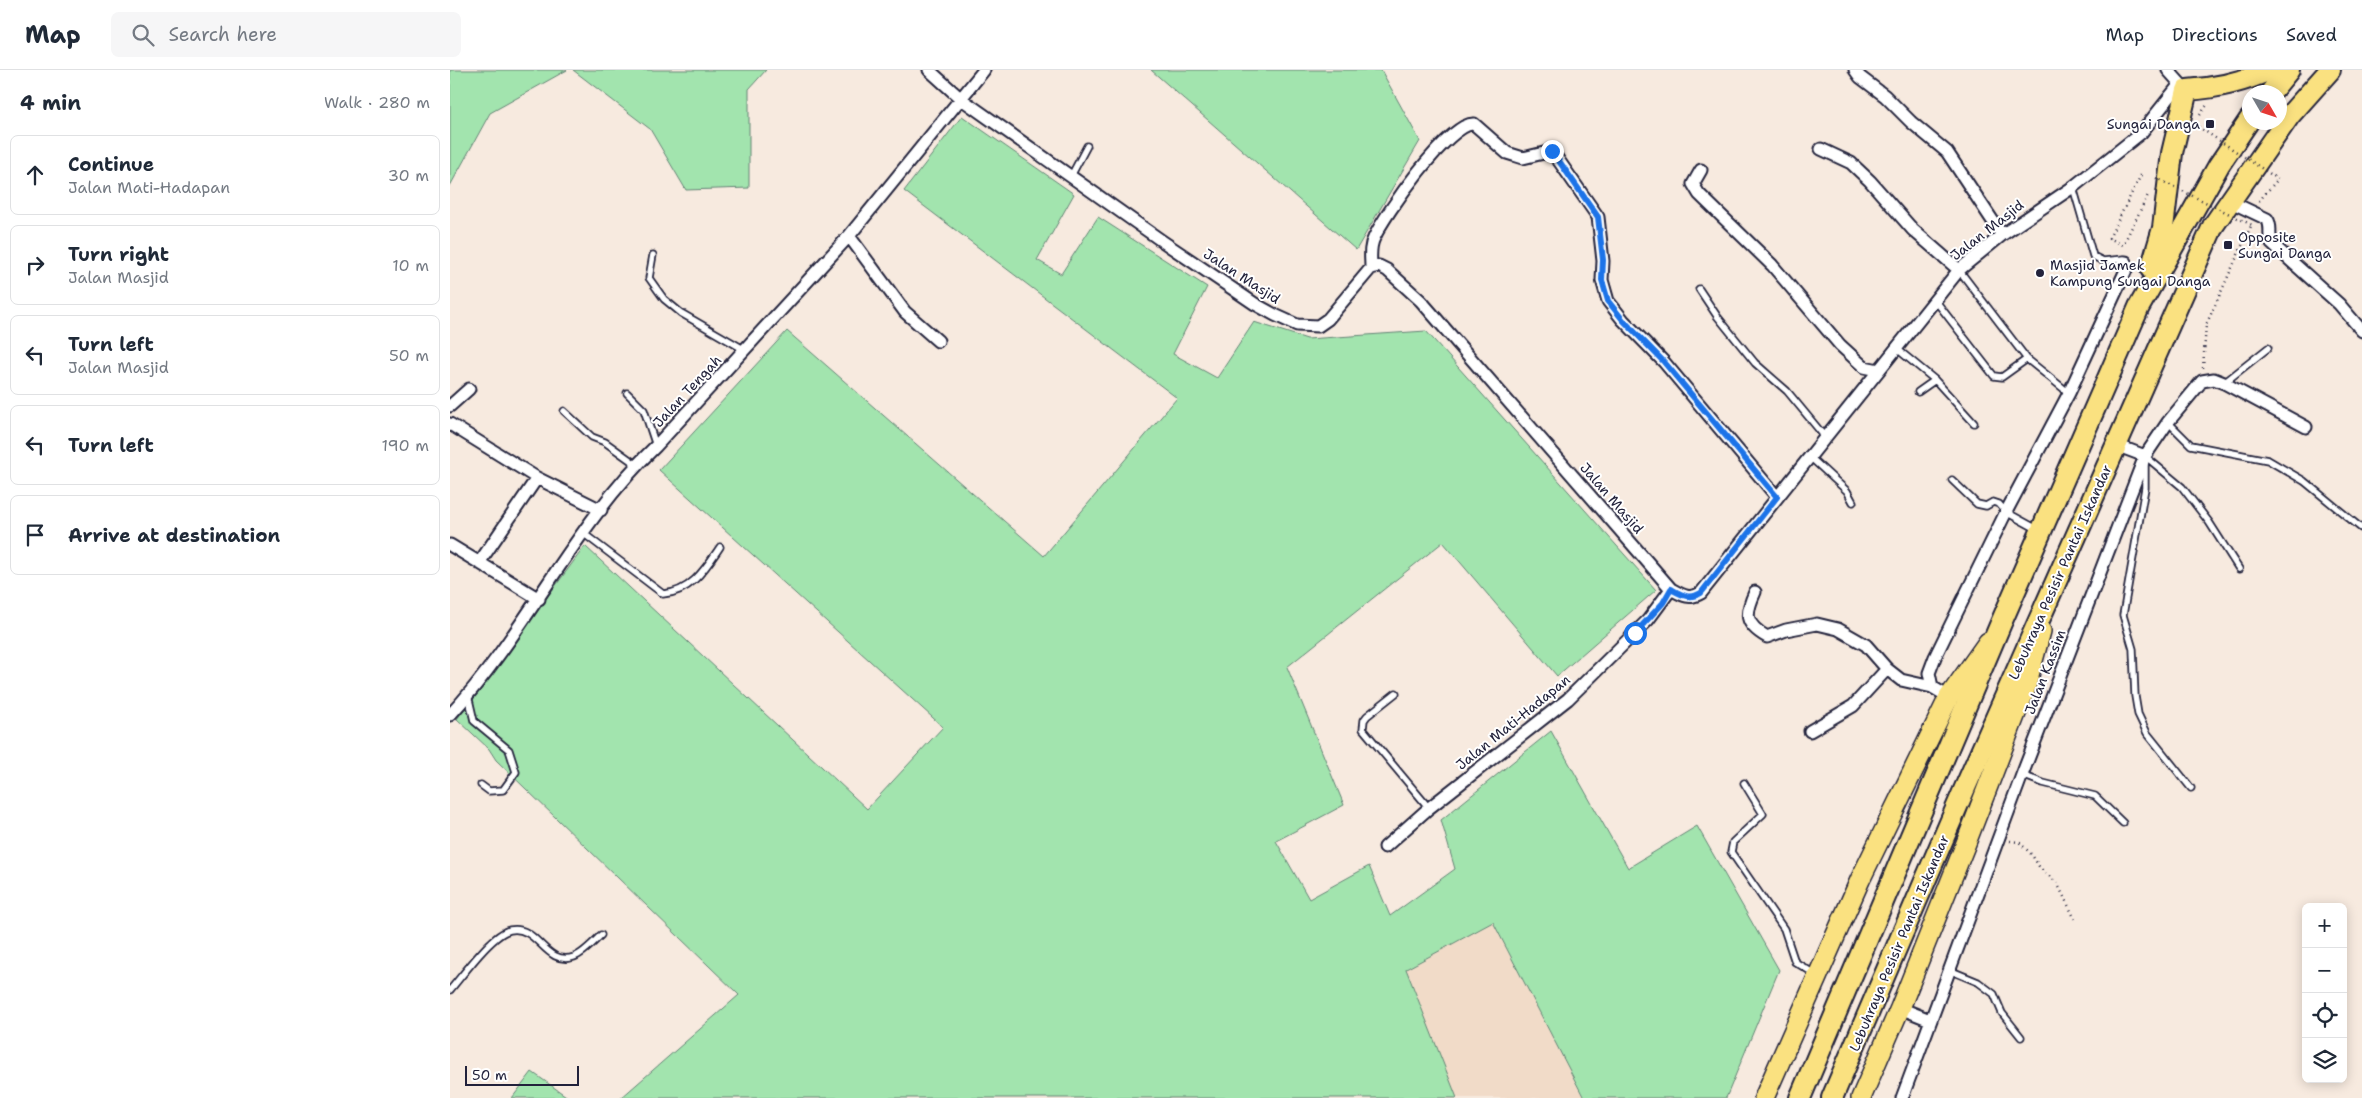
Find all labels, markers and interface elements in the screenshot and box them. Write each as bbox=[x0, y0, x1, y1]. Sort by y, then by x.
search box bbox=[111, 12, 461, 57]
text: Map bbox=[25, 19, 81, 51]
icon: search bbox=[129, 21, 157, 49]
text: Search here bbox=[169, 22, 277, 47]
text: Map bbox=[2106, 23, 2144, 47]
text: Directions bbox=[2172, 23, 2258, 47]
text: Saved bbox=[2286, 23, 2337, 47]
north arrow bbox=[2242, 85, 2287, 130]
text: 4 min bbox=[20, 89, 81, 117]
text: Walk · 280 m bbox=[324, 92, 430, 113]
place label: Sungai Danga bbox=[2107, 115, 2200, 133]
marker: Sungai Danga bbox=[2204, 118, 2216, 130]
route end bbox=[1541, 140, 1564, 163]
text: Continue bbox=[68, 152, 154, 177]
icon: ahead bbox=[21, 161, 49, 189]
text: 30 m bbox=[388, 165, 429, 186]
text: Jalan Mati-Hadapan bbox=[68, 177, 230, 198]
street label: Jalan Masjid bbox=[1947, 196, 2027, 264]
place label: Opposite Sungai Danga bbox=[2238, 228, 2332, 262]
marker: Opposite Sungai Danga bbox=[2222, 239, 2234, 251]
text: Turn right bbox=[68, 242, 169, 267]
street label: Jalan Masjid bbox=[1200, 244, 1284, 308]
icon: right bbox=[21, 251, 49, 279]
text: 10 m bbox=[392, 255, 429, 276]
place label: Masjid Jamek Kampung Sungai Danga bbox=[2050, 256, 2211, 290]
text: Jalan Masjid bbox=[68, 267, 169, 288]
marker: Masjid Jamek Kampung Sungai Danga bbox=[2034, 267, 2046, 279]
text: Turn left bbox=[68, 332, 154, 357]
icon: left bbox=[21, 341, 49, 369]
text: 50 m bbox=[389, 345, 429, 366]
street label: Jalan Tengah bbox=[649, 351, 725, 431]
text: Jalan Masjid bbox=[68, 357, 169, 378]
icon: left bbox=[21, 431, 49, 459]
text: Turn left bbox=[68, 433, 154, 458]
text: 190 m bbox=[382, 435, 429, 456]
street label: Jalan Masjid bbox=[1576, 459, 1648, 537]
street label: Lebuhraya Pesisir Pantai Iskandar bbox=[2004, 461, 2116, 682]
icon: arrive bbox=[21, 521, 49, 549]
text: Arrive at destination bbox=[68, 523, 280, 548]
route start bbox=[1624, 622, 1647, 645]
street label: Jalan Kassim bbox=[2021, 627, 2069, 717]
street label: Jalan Mati-Hadapan bbox=[1452, 670, 1574, 774]
street label: Lebuhraya Pesisir Pantai Iskandar bbox=[1845, 832, 1953, 1054]
map controls bbox=[2302, 903, 2347, 1083]
button: + bbox=[2302, 903, 2347, 948]
button: − bbox=[2302, 948, 2347, 993]
button: locate bbox=[2302, 993, 2347, 1038]
button: layers bbox=[2302, 1038, 2347, 1083]
scale bar bbox=[465, 1063, 579, 1086]
text: 50 m bbox=[472, 1066, 507, 1084]

